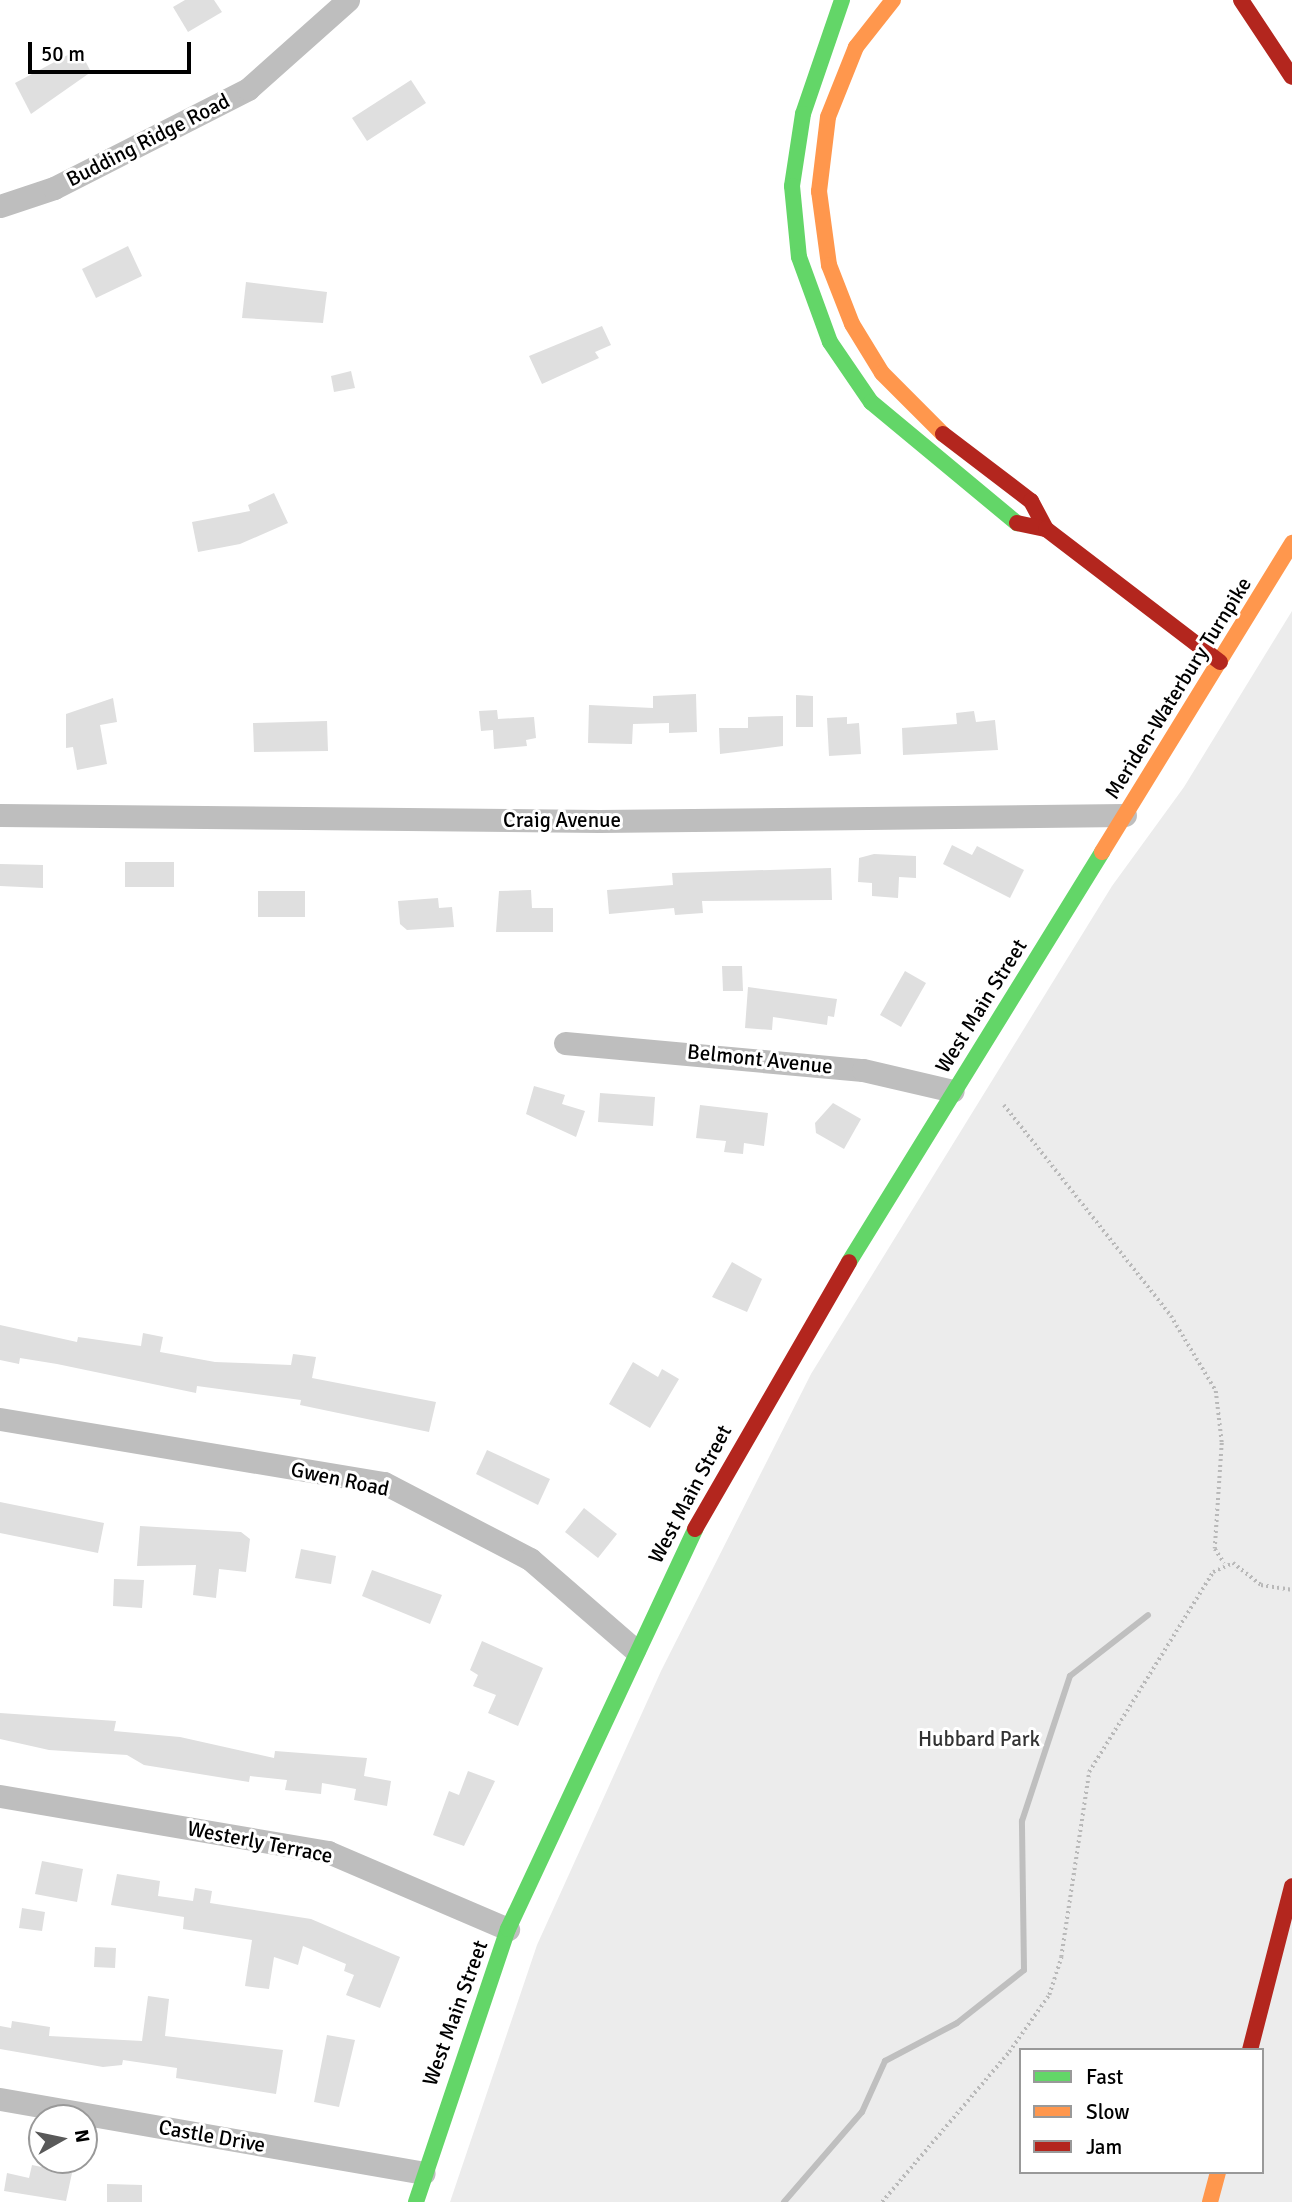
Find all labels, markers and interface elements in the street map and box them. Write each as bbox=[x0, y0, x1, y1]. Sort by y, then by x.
scale bar bbox=[32, 28, 194, 72]
text: 50 m bbox=[41, 41, 85, 67]
street label: Budding Ridge Road bbox=[62, 88, 234, 192]
street label: Meriden-Waterbury Turnpike bbox=[1099, 573, 1257, 803]
street label: Craig Avenue bbox=[503, 807, 621, 833]
street label: West Main Street bbox=[930, 935, 1032, 1077]
street label: Belmont Avenue bbox=[686, 1039, 834, 1079]
street label: West Main Street bbox=[643, 1421, 737, 1567]
street label: Gwen Road bbox=[289, 1456, 391, 1502]
park label: Hubbard Park bbox=[918, 1726, 1040, 1752]
street label: Westerly Terrace bbox=[185, 1816, 335, 1868]
street label: West Main Street bbox=[417, 1937, 493, 2089]
legend bbox=[1019, 2048, 1264, 2174]
text: Fast bbox=[1086, 2064, 1123, 2090]
text: Slow bbox=[1086, 2099, 1130, 2125]
north arrow bbox=[28, 2104, 98, 2174]
street label: Castle Drive bbox=[157, 2114, 267, 2158]
text: N bbox=[69, 2128, 95, 2144]
text: Jam bbox=[1086, 2134, 1122, 2160]

